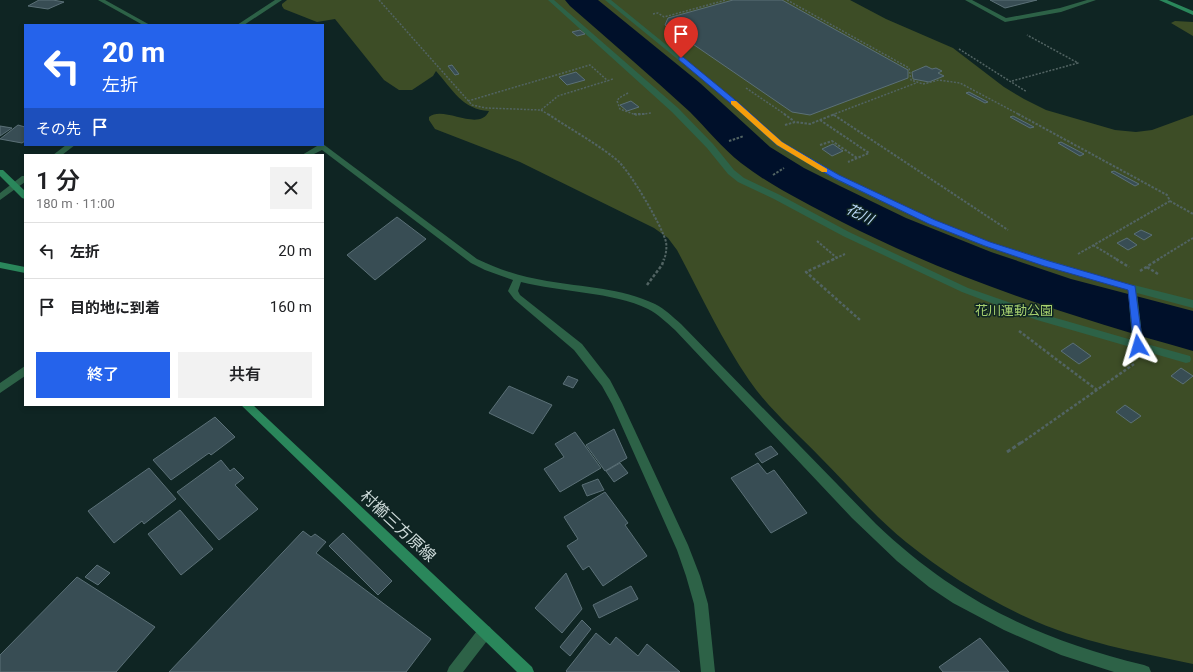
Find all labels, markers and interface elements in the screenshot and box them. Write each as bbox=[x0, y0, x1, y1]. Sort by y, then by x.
pin bbox=[664, 17, 698, 58]
icon: arrive bbox=[670, 23, 692, 45]
text: 20 m bbox=[102, 36, 165, 69]
icon: left bbox=[36, 40, 88, 92]
text: 左折 bbox=[102, 74, 138, 95]
icon: arrive bbox=[89, 116, 111, 138]
text: その先 bbox=[36, 120, 81, 138]
text: 1 分 bbox=[36, 167, 80, 195]
button: close bbox=[270, 167, 312, 209]
text: 180 m · 11:00 bbox=[36, 196, 115, 211]
water label: 花川 bbox=[844, 201, 878, 228]
icon: left bbox=[36, 240, 58, 262]
text: 20 m bbox=[278, 242, 312, 260]
text: 左折 bbox=[70, 243, 100, 261]
icon: arrive bbox=[36, 296, 58, 318]
text: 160 m bbox=[270, 298, 312, 316]
text: 目的地に到着 bbox=[70, 299, 160, 317]
park label: 花川運動公園 bbox=[975, 303, 1053, 318]
position arrow bbox=[1117, 325, 1159, 367]
button: 終了 bbox=[36, 352, 170, 398]
button: 共有 bbox=[178, 352, 312, 398]
street label: 村櫛三方原線 bbox=[356, 486, 440, 566]

